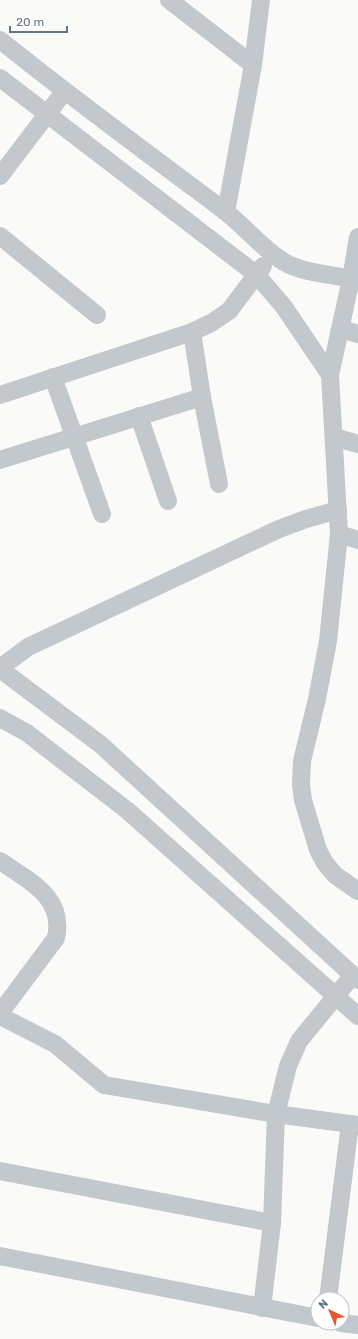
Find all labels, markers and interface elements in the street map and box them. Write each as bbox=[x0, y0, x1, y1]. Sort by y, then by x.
scale bar bbox=[10, 8, 67, 34]
text: 20 m bbox=[16, 15, 44, 29]
north arrow bbox=[310, 1291, 350, 1331]
text: N bbox=[316, 1297, 331, 1312]

